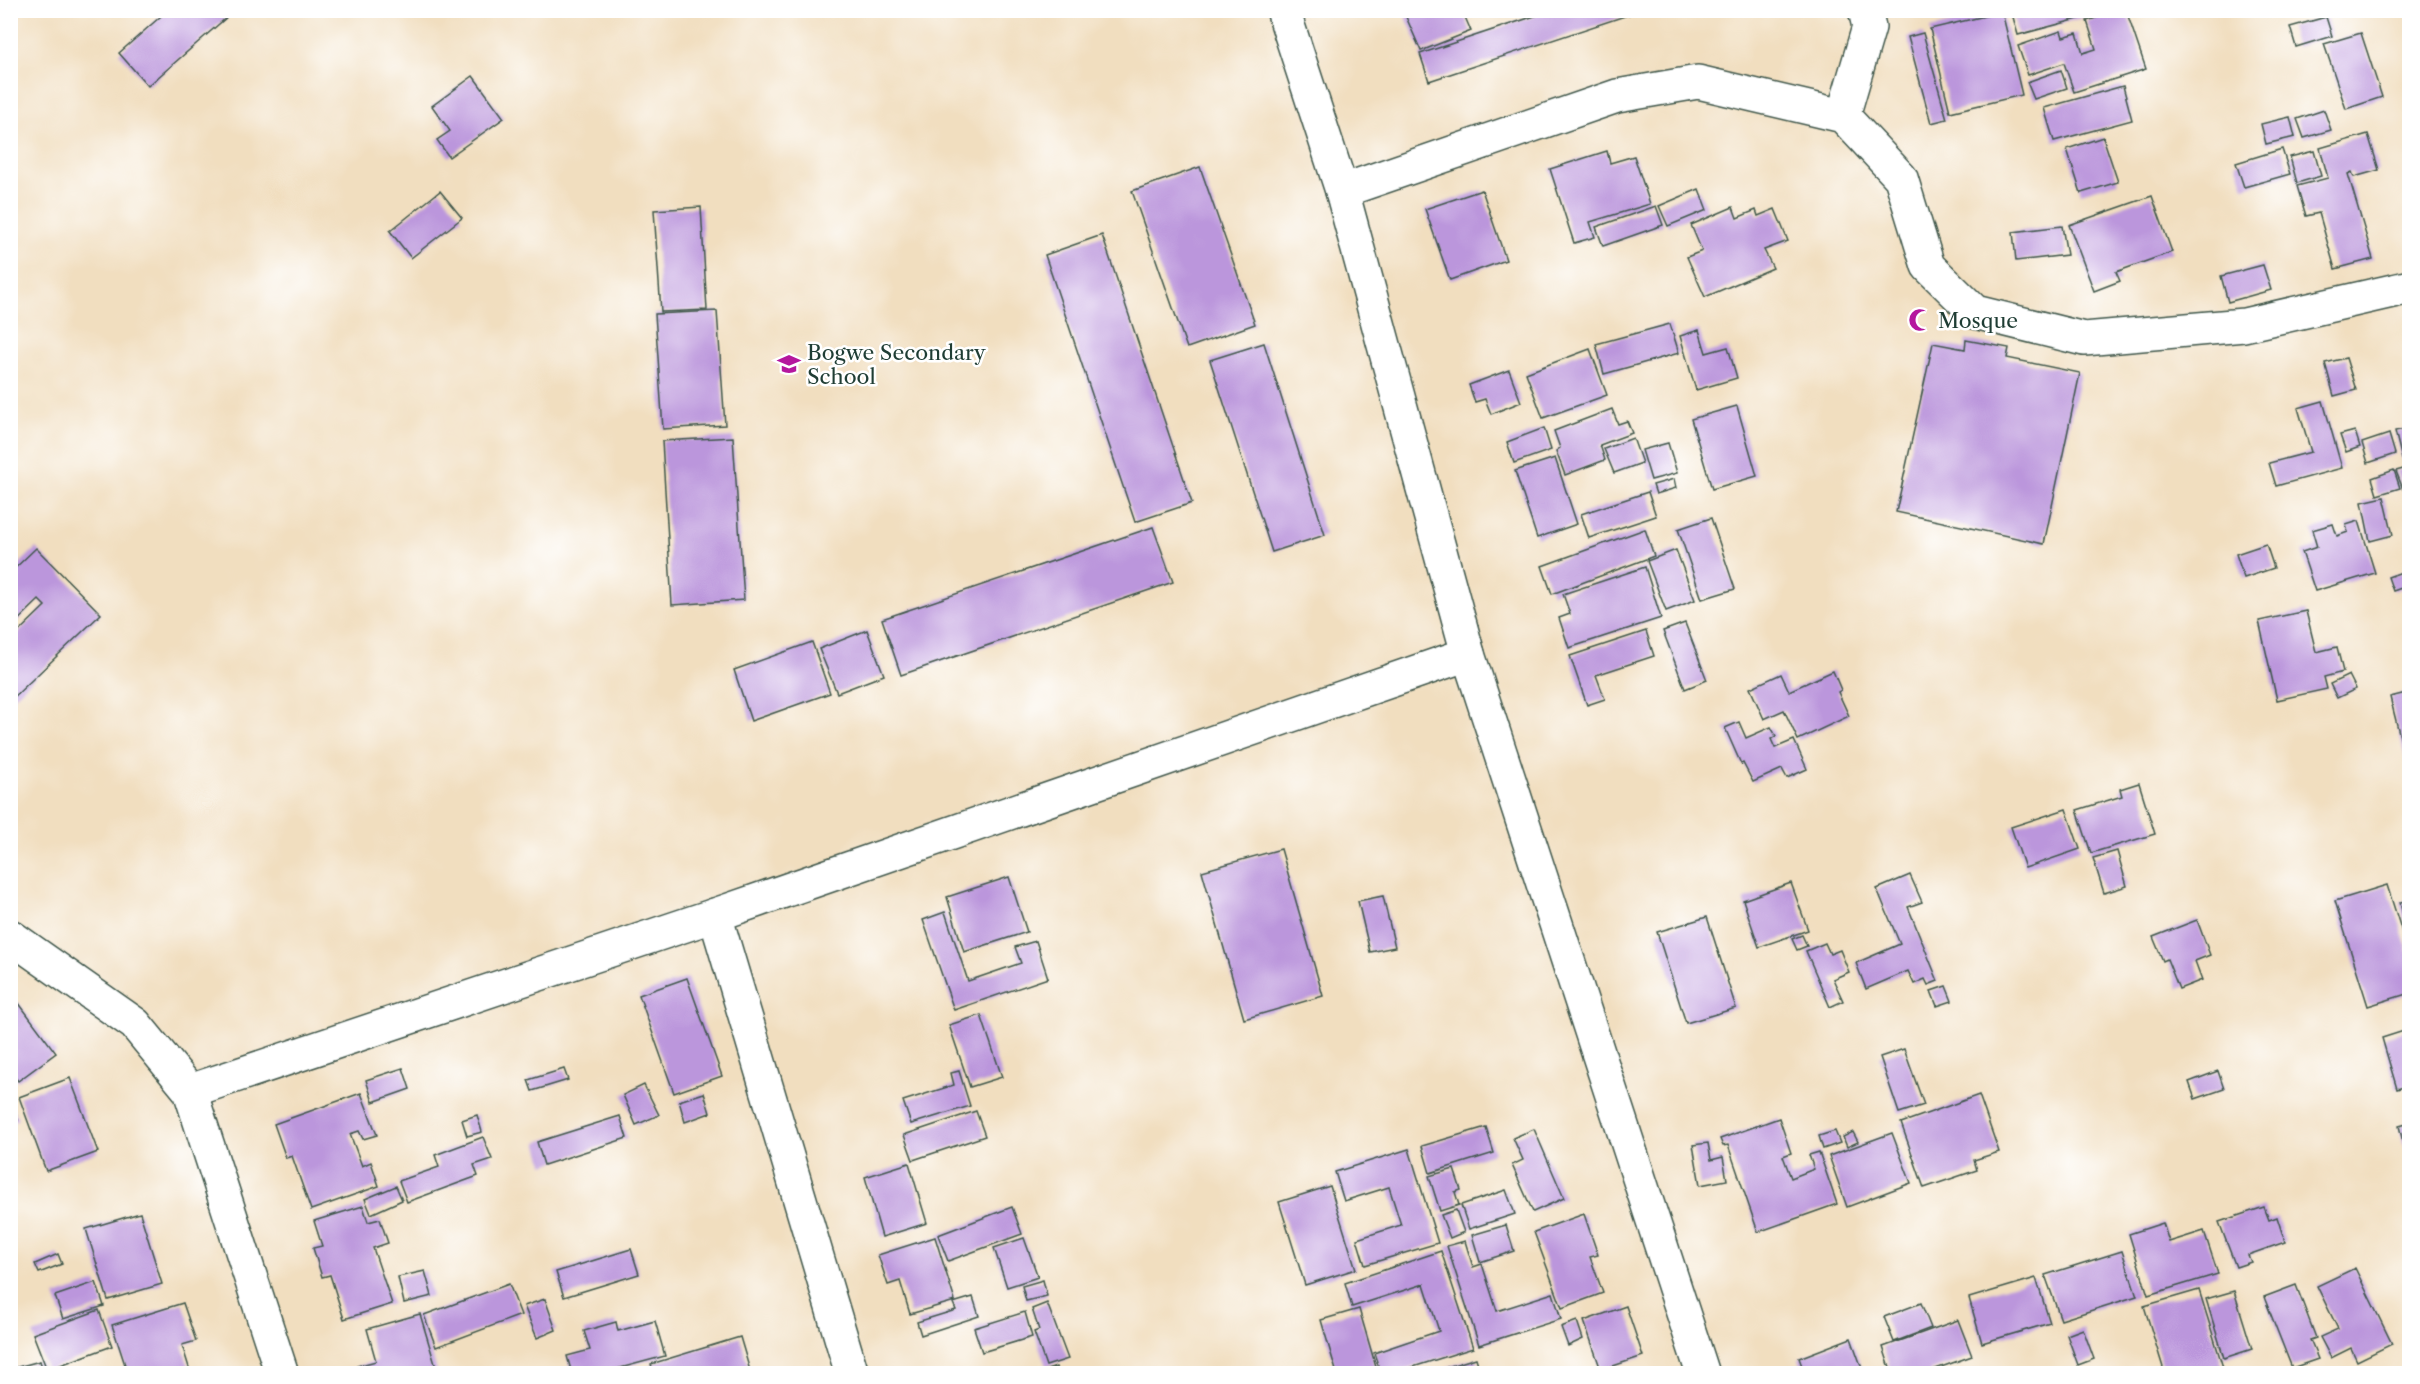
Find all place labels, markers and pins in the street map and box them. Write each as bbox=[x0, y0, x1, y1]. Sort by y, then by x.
mosque icon: Mosque bbox=[1907, 307, 1933, 333]
place label: Mosque bbox=[1938, 308, 2018, 333]
place label: Bogwe Secondary School bbox=[807, 340, 986, 389]
school or university icon: Bogwe Secondary School bbox=[776, 351, 802, 377]

